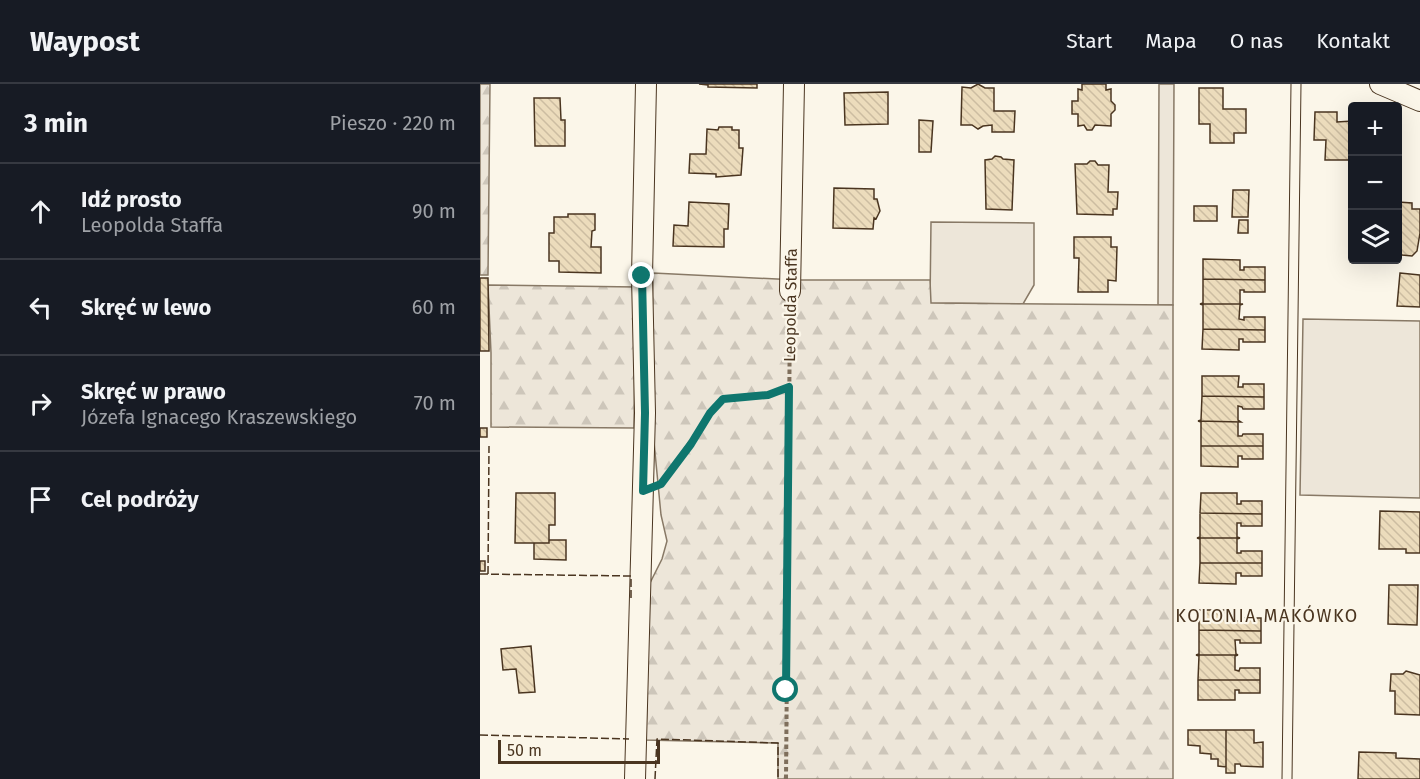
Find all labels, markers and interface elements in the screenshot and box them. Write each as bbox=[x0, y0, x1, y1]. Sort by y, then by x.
text: Waypost bbox=[30, 25, 140, 58]
text: Start bbox=[1066, 28, 1112, 54]
text: Mapa bbox=[1145, 28, 1197, 54]
text: O nas bbox=[1230, 28, 1283, 54]
text: Kontakt bbox=[1316, 28, 1390, 54]
map controls bbox=[1348, 102, 1402, 264]
button: + bbox=[1348, 102, 1402, 156]
text: 3 min bbox=[24, 108, 88, 139]
text: Pieszo · 220 m bbox=[329, 111, 456, 135]
button: − bbox=[1348, 156, 1402, 210]
text: Idź prosto bbox=[81, 186, 182, 213]
icon: ahead bbox=[24, 195, 57, 228]
text: 90 m bbox=[412, 199, 456, 223]
button: layers bbox=[1348, 210, 1402, 264]
text: Leopolda Staffa bbox=[81, 213, 223, 237]
street label: Leopolda Staffa bbox=[780, 248, 801, 362]
route end bbox=[628, 262, 654, 288]
icon: left bbox=[24, 291, 57, 324]
text: Skręć w lewo bbox=[81, 294, 211, 321]
text: 60 m bbox=[412, 295, 456, 319]
text: Skręć w prawo bbox=[81, 378, 226, 405]
icon: right bbox=[24, 387, 57, 420]
text: 70 m bbox=[414, 391, 456, 415]
text: Józefa Ignacego Kraszewskiego bbox=[81, 405, 357, 429]
icon: arrive bbox=[24, 483, 57, 516]
text: Cel podróży bbox=[81, 486, 199, 513]
district label: KOLONIA MAKÓWKO bbox=[1175, 604, 1359, 627]
route start bbox=[772, 676, 798, 702]
scale bar bbox=[498, 737, 660, 764]
text: 50 m bbox=[507, 741, 542, 760]

